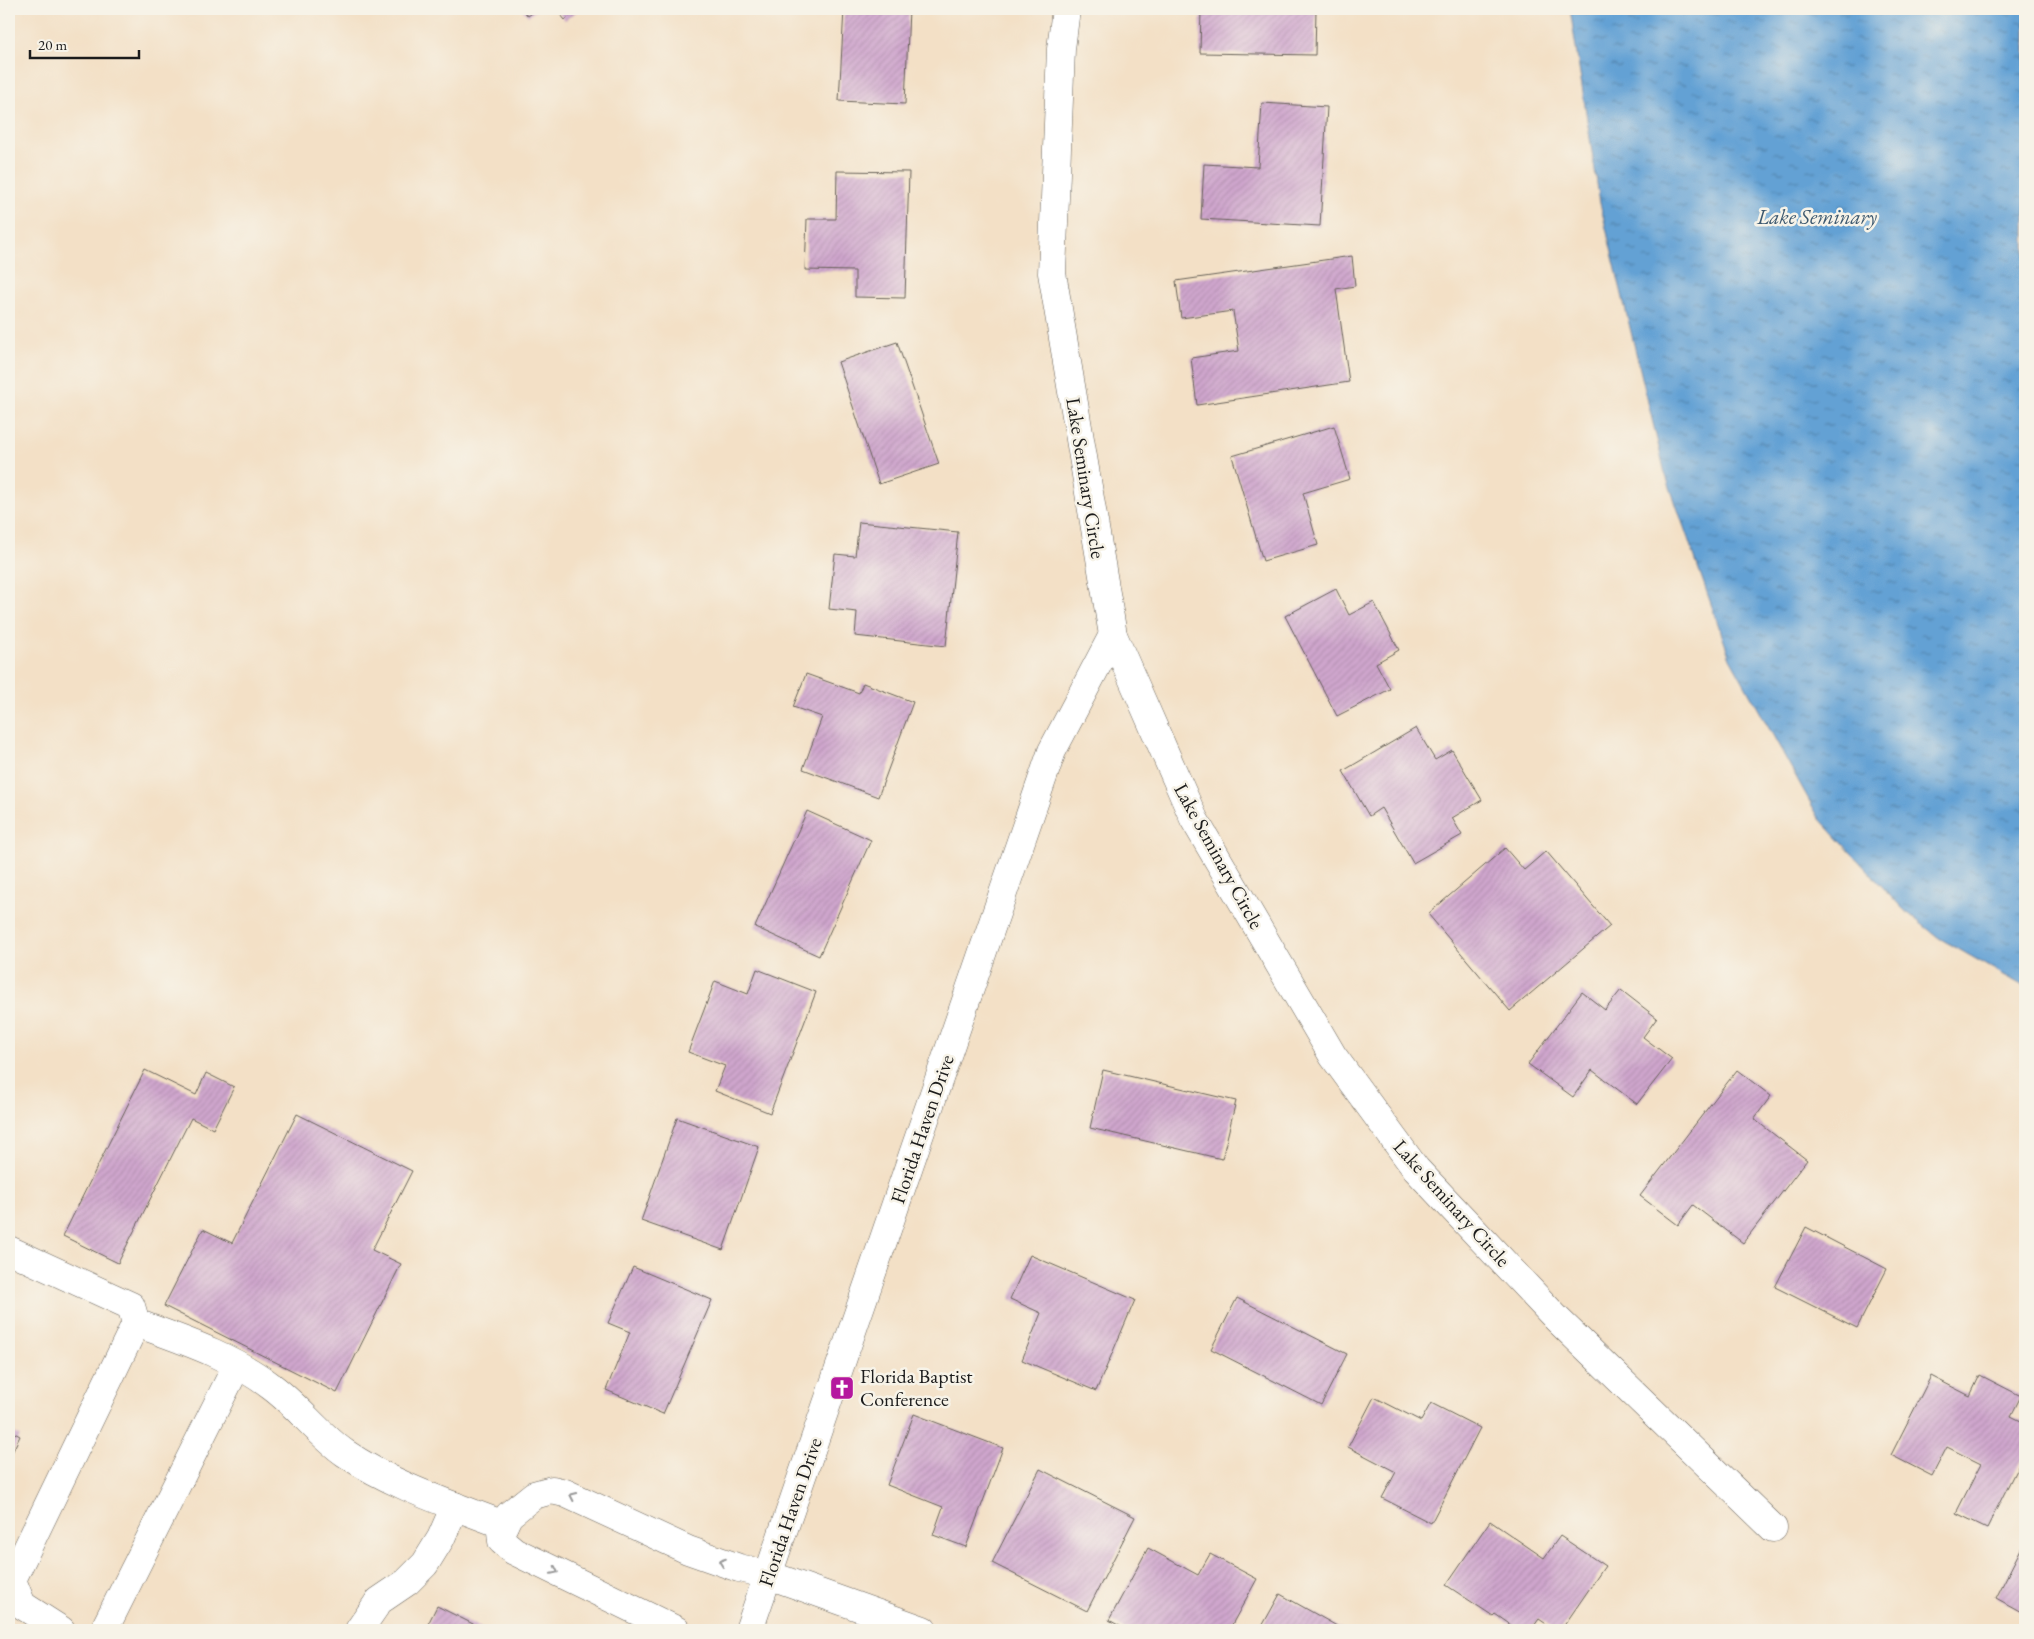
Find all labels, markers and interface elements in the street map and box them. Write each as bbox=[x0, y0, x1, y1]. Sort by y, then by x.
scale bar bbox=[30, 28, 139, 60]
text: 20 m bbox=[38, 35, 67, 54]
water label: Lake Seminary bbox=[1756, 203, 1877, 230]
street label: Lake Seminary Circle bbox=[1060, 396, 1112, 561]
street label: Lake Seminary Circle bbox=[1168, 778, 1270, 934]
street label: Florida Haven Drive bbox=[884, 1051, 960, 1207]
street label: Lake Seminary Circle bbox=[1388, 1134, 1516, 1272]
place label: Florida Baptist Conference bbox=[860, 1363, 973, 1412]
church icon: Florida Baptist Conference bbox=[829, 1375, 855, 1401]
street label: Florida Haven Drive bbox=[752, 1434, 828, 1590]
one-way arrow bbox=[569, 1492, 578, 1503]
one-way arrow bbox=[718, 1558, 727, 1568]
one-way arrow bbox=[550, 1565, 559, 1575]

